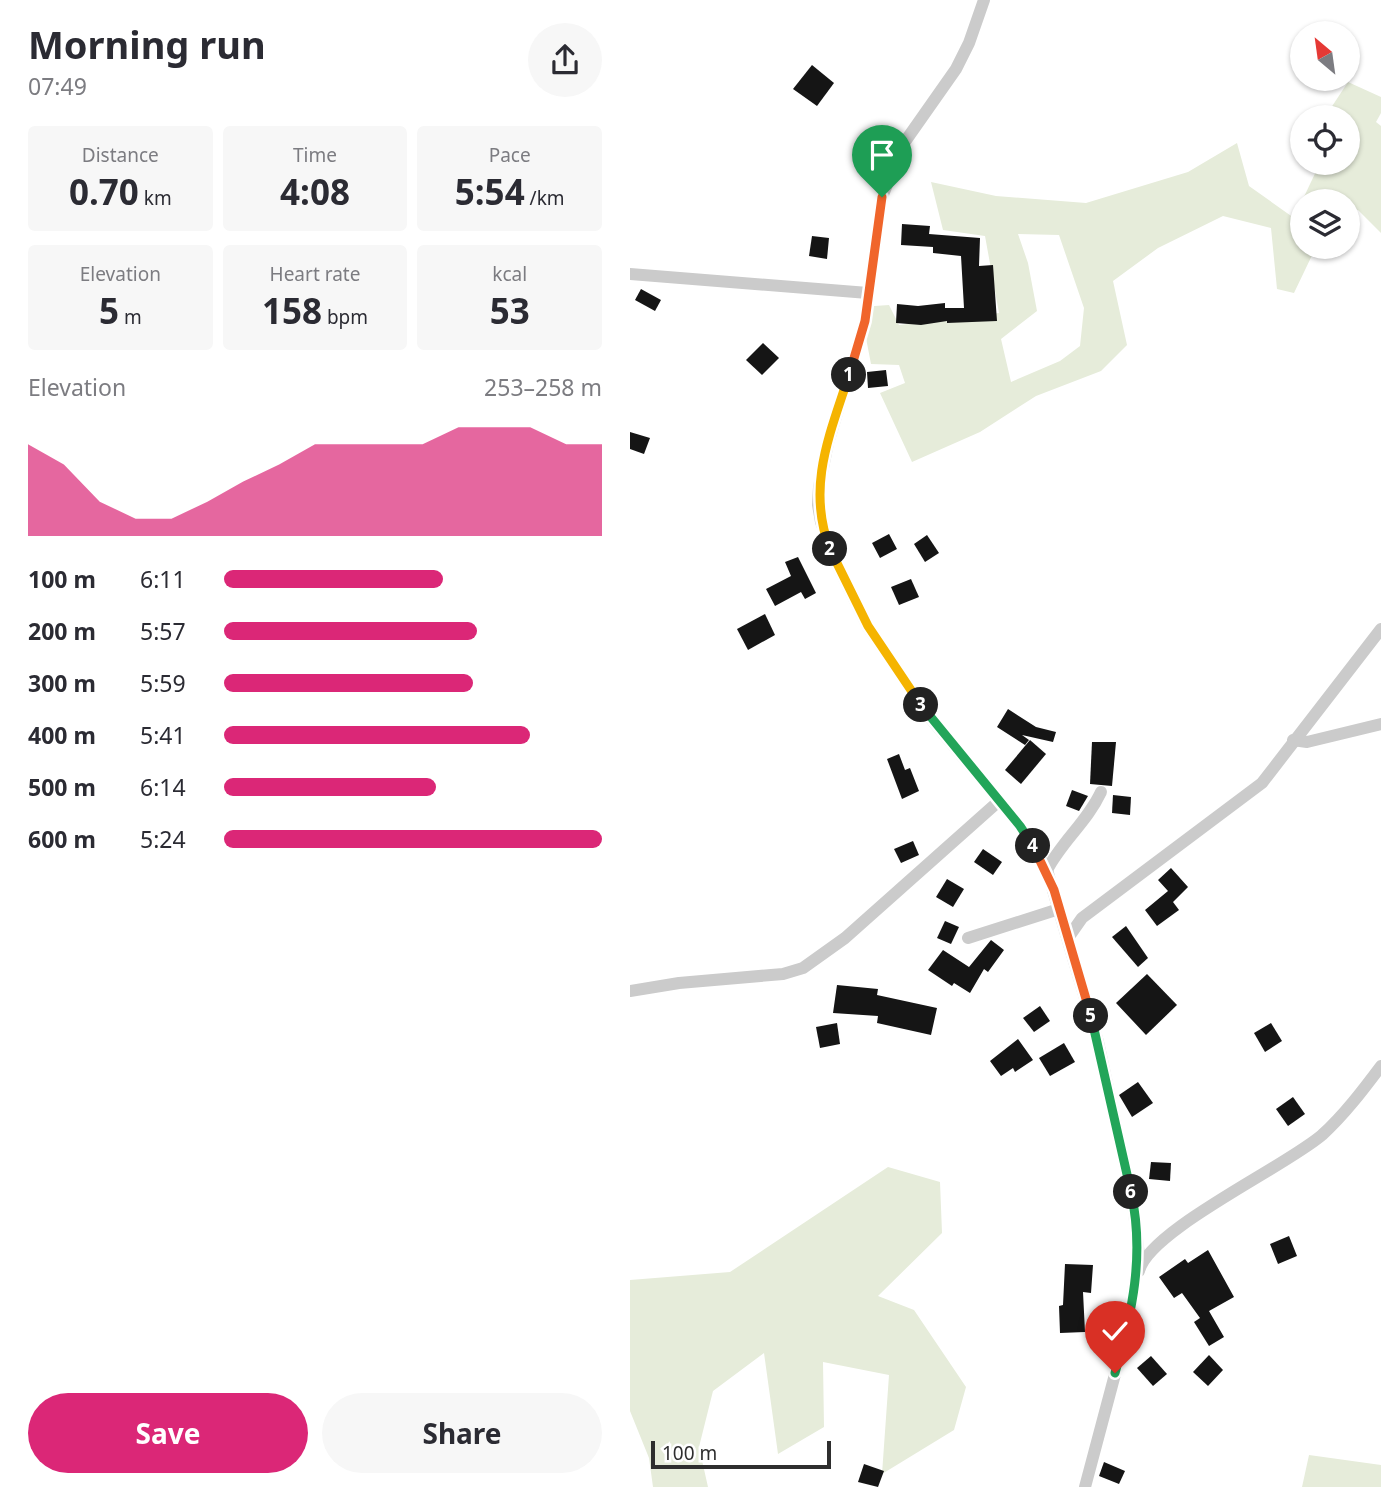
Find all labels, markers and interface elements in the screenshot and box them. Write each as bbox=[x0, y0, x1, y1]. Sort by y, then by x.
text: Morning run bbox=[28, 18, 266, 70]
north arrow bbox=[1290, 21, 1360, 91]
map controls bbox=[1290, 21, 1360, 259]
button: share bbox=[528, 23, 602, 97]
text: 07:49 bbox=[28, 70, 87, 102]
button: locate bbox=[1290, 105, 1360, 175]
pin bbox=[852, 125, 912, 197]
icon: arrive bbox=[863, 136, 901, 174]
text: Distance bbox=[82, 142, 159, 168]
text: Time bbox=[293, 142, 337, 168]
text: Pace bbox=[489, 142, 531, 168]
text: 0.70 bbox=[69, 168, 139, 215]
text: 4:08 bbox=[280, 168, 350, 215]
text: 5:54 bbox=[455, 168, 525, 215]
text: km bbox=[139, 185, 172, 211]
text: /km bbox=[525, 185, 565, 211]
button: layers bbox=[1290, 189, 1360, 259]
text: Elevation bbox=[80, 261, 161, 287]
text: Heart rate bbox=[270, 261, 360, 287]
text: kcal bbox=[492, 261, 527, 287]
text: 5 bbox=[99, 287, 119, 334]
text: 158 bbox=[262, 287, 322, 334]
text: 53 bbox=[490, 287, 530, 334]
text: m bbox=[119, 304, 142, 330]
text: bpm bbox=[322, 304, 368, 330]
pin: 1 bbox=[832, 358, 866, 392]
text: 1 bbox=[843, 361, 854, 387]
text: Elevation bbox=[28, 371, 126, 403]
text: 253–258 m bbox=[484, 371, 602, 403]
pin: 2 bbox=[812, 532, 848, 566]
text: 2 bbox=[824, 535, 835, 561]
text: 100 m bbox=[28, 563, 96, 595]
text: 6:11 bbox=[140, 563, 186, 595]
text: 200 m bbox=[28, 615, 96, 647]
text: 5:57 bbox=[140, 615, 186, 647]
text: 300 m bbox=[28, 667, 96, 699]
text: 5:59 bbox=[140, 667, 186, 699]
pin: 3 bbox=[904, 688, 938, 722]
text: 3 bbox=[915, 691, 926, 717]
text: 400 m bbox=[28, 719, 96, 751]
text: 5:41 bbox=[140, 719, 186, 751]
text: 500 m bbox=[28, 771, 96, 803]
text: 6:14 bbox=[140, 771, 186, 803]
text: 600 m bbox=[28, 823, 96, 855]
text: 5:24 bbox=[140, 823, 186, 855]
pin: 4 bbox=[1016, 828, 1050, 864]
text: 4 bbox=[1027, 832, 1038, 858]
pin: 5 bbox=[1074, 998, 1108, 1034]
text: 5 bbox=[1085, 1002, 1096, 1028]
pin: 6 bbox=[1114, 1174, 1148, 1210]
text: 6 bbox=[1125, 1178, 1136, 1204]
pin bbox=[1085, 1301, 1145, 1373]
icon: check bbox=[1096, 1312, 1134, 1350]
button: Save bbox=[28, 1393, 308, 1473]
button: Share bbox=[322, 1393, 602, 1473]
scale bar bbox=[651, 1438, 831, 1470]
text: 100 m bbox=[662, 1440, 717, 1466]

